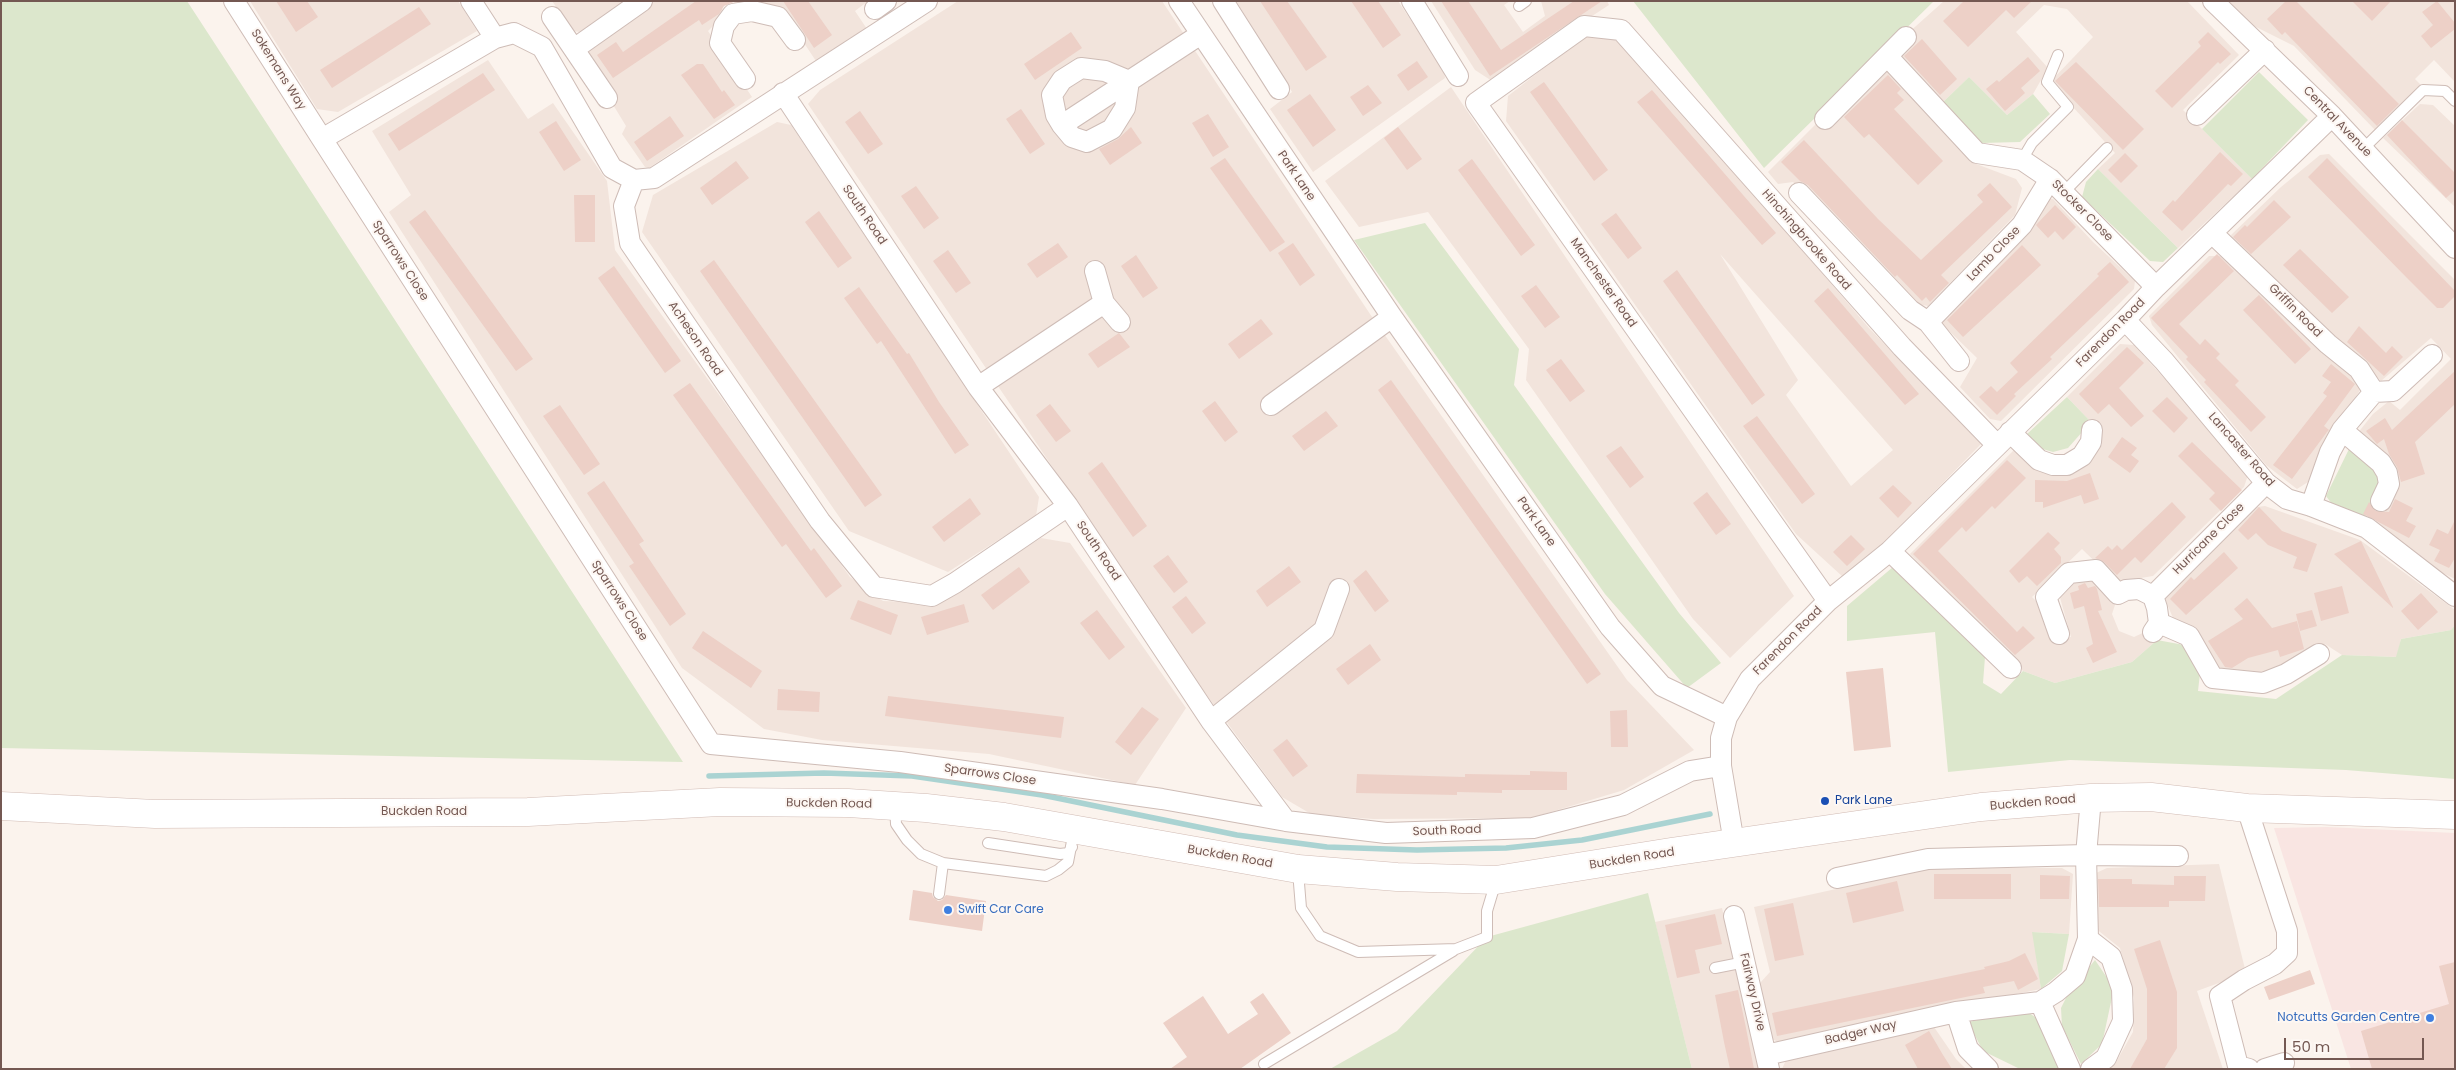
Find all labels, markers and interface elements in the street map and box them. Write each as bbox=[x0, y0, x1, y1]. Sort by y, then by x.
street label: Sokemans Way bbox=[247, 27, 309, 113]
street label: Central Avenue bbox=[2300, 84, 2374, 160]
street label: Park Lane bbox=[1274, 148, 1318, 204]
street label: Stocker Close bbox=[2048, 177, 2116, 245]
street label: South Road bbox=[839, 182, 889, 248]
street label: Hinchingbrooke Road bbox=[1758, 187, 1854, 293]
street label: Sparrows Close bbox=[369, 218, 431, 304]
street label: Lamb Close bbox=[1964, 224, 2024, 284]
street label: Manchester Road bbox=[1567, 236, 1639, 330]
street label: Griffin Road bbox=[2265, 281, 2325, 341]
street label: Farendon Road bbox=[2074, 296, 2148, 370]
street label: Acheson Road bbox=[665, 299, 725, 379]
street label: Lancaster Road bbox=[2205, 410, 2277, 490]
street label: Park Lane bbox=[1514, 494, 1558, 550]
street label: Hurricane Close bbox=[2170, 500, 2248, 578]
street label: South Road bbox=[1073, 518, 1123, 584]
street label: Sparrows Close bbox=[588, 558, 650, 644]
street label: Farendon Road bbox=[1751, 604, 1825, 678]
street label: Sparrows Close bbox=[943, 761, 1037, 789]
street label: Buckden Road bbox=[1989, 792, 2077, 814]
place label: Park Lane bbox=[1835, 794, 1892, 808]
marker: Park Lane bbox=[1819, 795, 1831, 807]
street label: Buckden Road bbox=[786, 796, 872, 812]
street label: Buckden Road bbox=[381, 805, 467, 819]
street label: South Road bbox=[1412, 823, 1482, 839]
street label: Buckden Road bbox=[1186, 842, 1274, 872]
street label: Buckden Road bbox=[1588, 845, 1676, 873]
place label: Swift Car Care bbox=[958, 903, 1044, 917]
marker: Swift Car Care bbox=[942, 904, 954, 916]
street label: Fairway Drive bbox=[1736, 952, 1768, 1032]
place label: Notcutts Garden Centre bbox=[2277, 1011, 2420, 1025]
marker: Notcutts Garden Centre bbox=[2424, 1012, 2436, 1024]
street label: Badger Way bbox=[1824, 1018, 1898, 1048]
scale bar bbox=[2286, 1028, 2426, 1060]
text: 50 m bbox=[2292, 1036, 2330, 1057]

